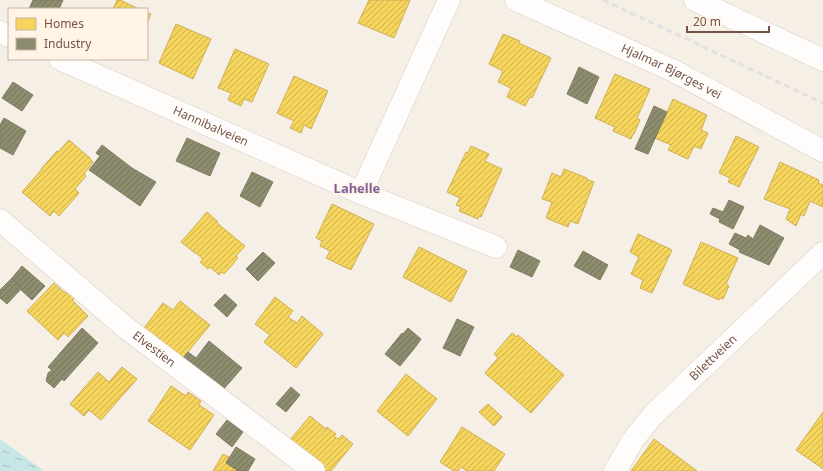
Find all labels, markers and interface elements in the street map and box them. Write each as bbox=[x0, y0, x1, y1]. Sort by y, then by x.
legend bbox=[8, 8, 148, 60]
scale bar bbox=[687, 8, 769, 34]
text: 20 m bbox=[693, 13, 721, 30]
text: Homes bbox=[44, 15, 84, 32]
text: Industry bbox=[44, 35, 92, 52]
street label: Hjalmar Bjørges vei bbox=[619, 39, 725, 103]
street label: Hannibalveien bbox=[170, 101, 251, 150]
district label: Lahelle bbox=[334, 179, 381, 197]
street label: Elvestien bbox=[129, 327, 179, 371]
street label: Bilettveien bbox=[685, 331, 740, 384]

